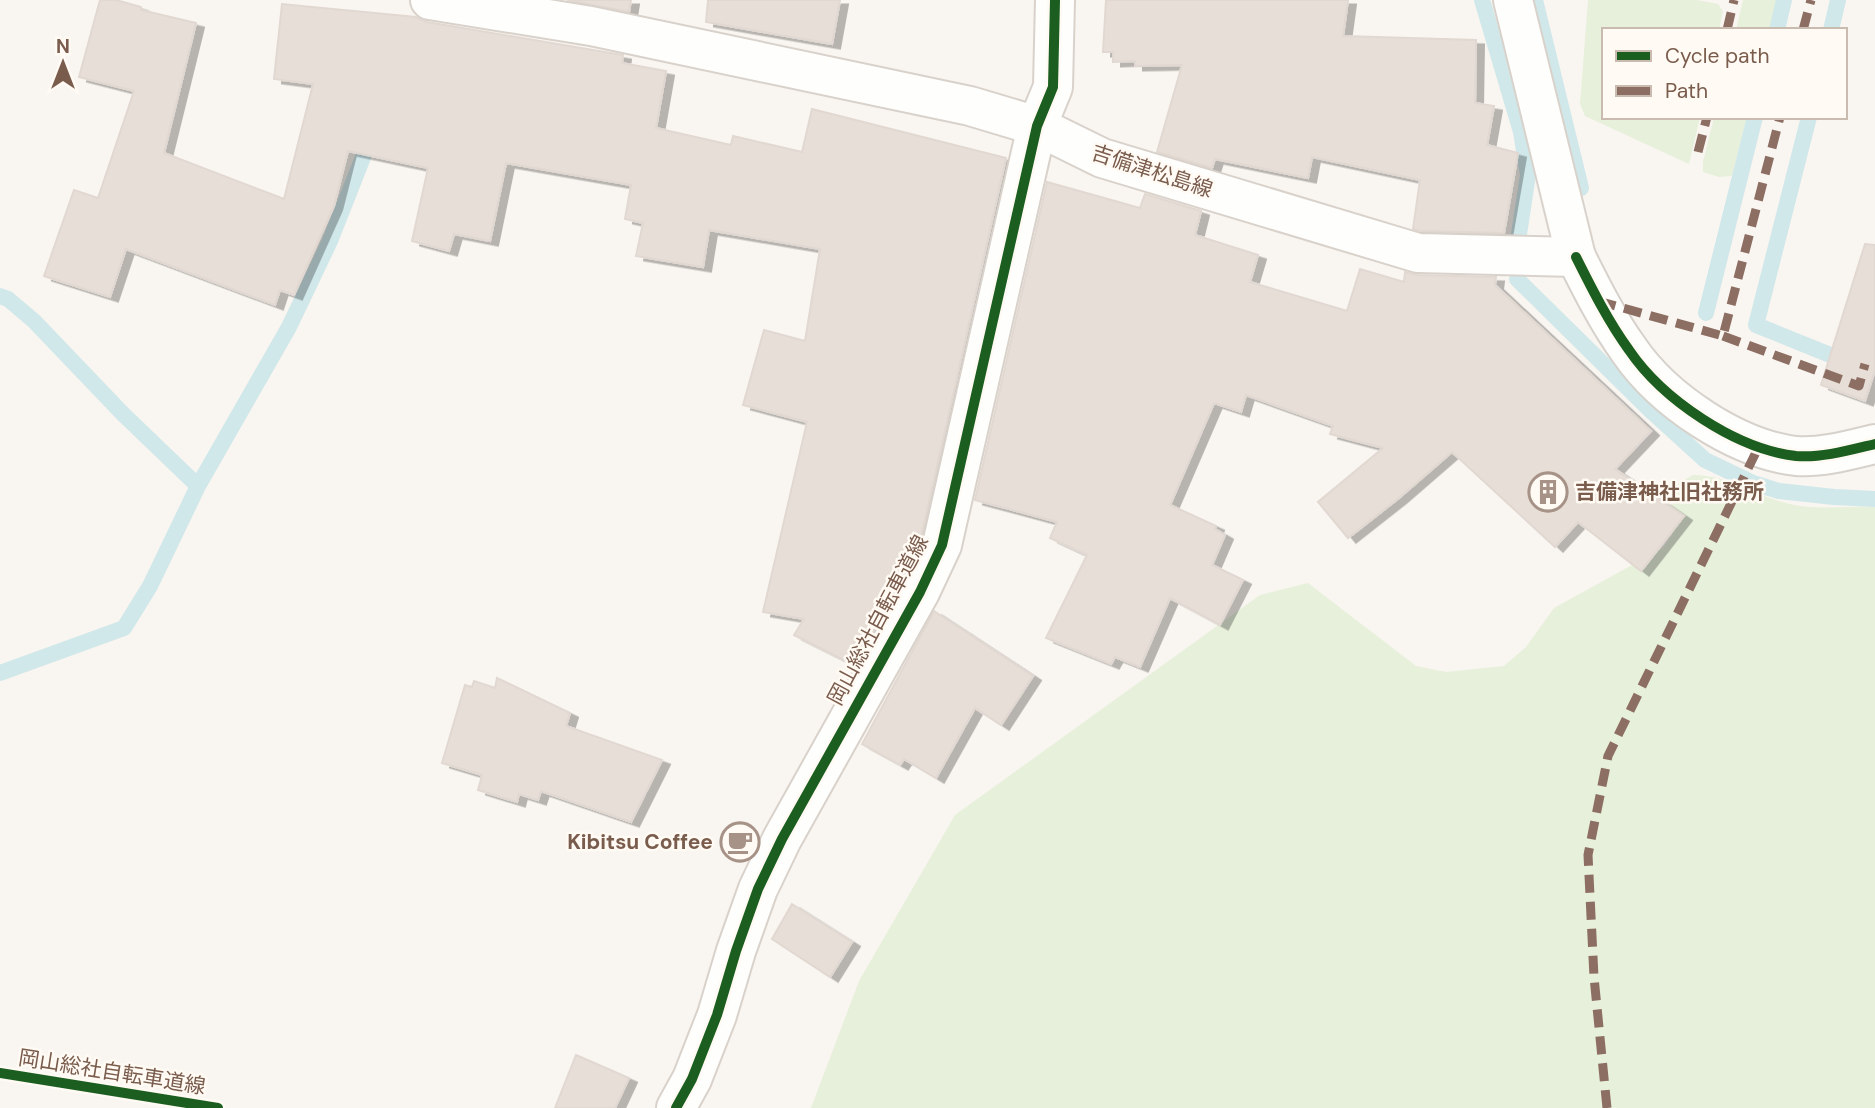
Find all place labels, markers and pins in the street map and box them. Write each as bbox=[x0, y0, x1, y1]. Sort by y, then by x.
building icon: 吉備津神社旧社務所 bbox=[1527, 471, 1569, 513]
place label: 吉備津神社旧社務所 bbox=[1575, 478, 1764, 506]
cafe icon: Kibitsu Coffee bbox=[719, 821, 761, 863]
place label: Kibitsu Coffee bbox=[567, 828, 713, 856]

